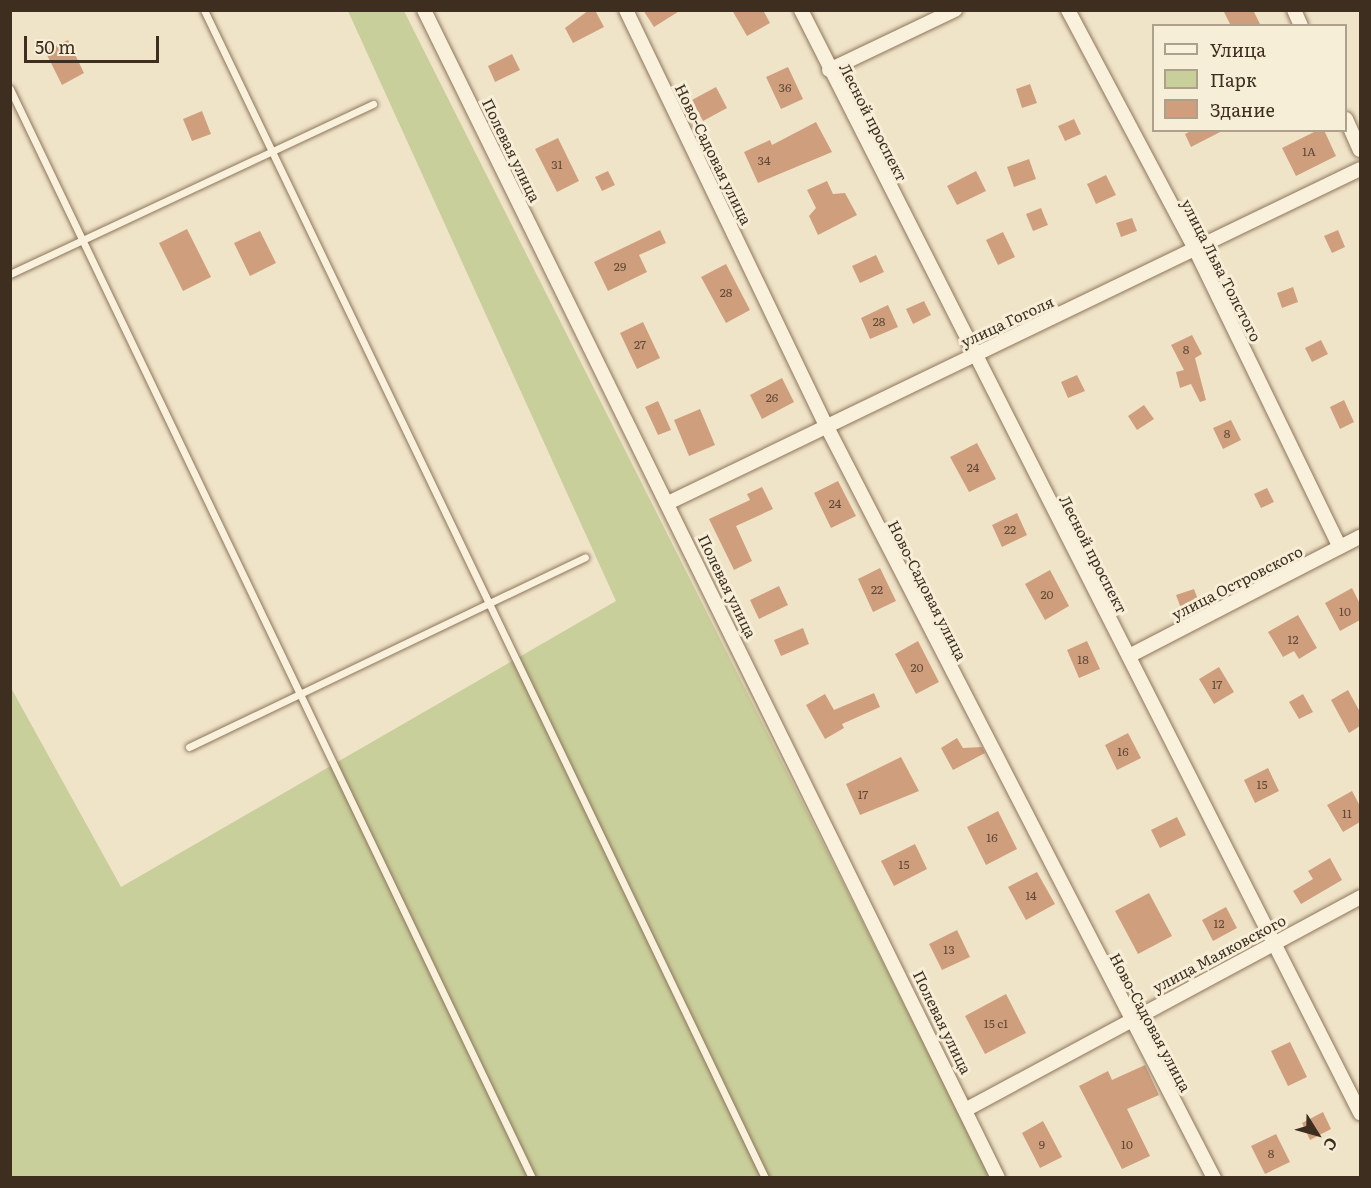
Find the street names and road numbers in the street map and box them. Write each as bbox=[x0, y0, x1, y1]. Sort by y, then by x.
street label: Лесной проспект bbox=[836, 60, 912, 184]
street label: Ново-Садовая улица bbox=[672, 80, 756, 228]
street label: Полевая улица bbox=[479, 95, 545, 205]
street label: улица Льва Толстого bbox=[1178, 196, 1266, 344]
street label: улица Гоголя bbox=[958, 292, 1056, 350]
street label: Лесной проспект bbox=[1056, 492, 1132, 616]
street label: Ново-Садовая улица bbox=[885, 517, 971, 663]
street label: Полевая улица bbox=[695, 531, 761, 641]
street label: улица Островского bbox=[1169, 541, 1305, 623]
street label: улица Маяковского bbox=[1149, 910, 1289, 996]
street label: Ново-Садовая улица bbox=[1107, 949, 1195, 1095]
street label: Полевая улица bbox=[910, 967, 976, 1077]

